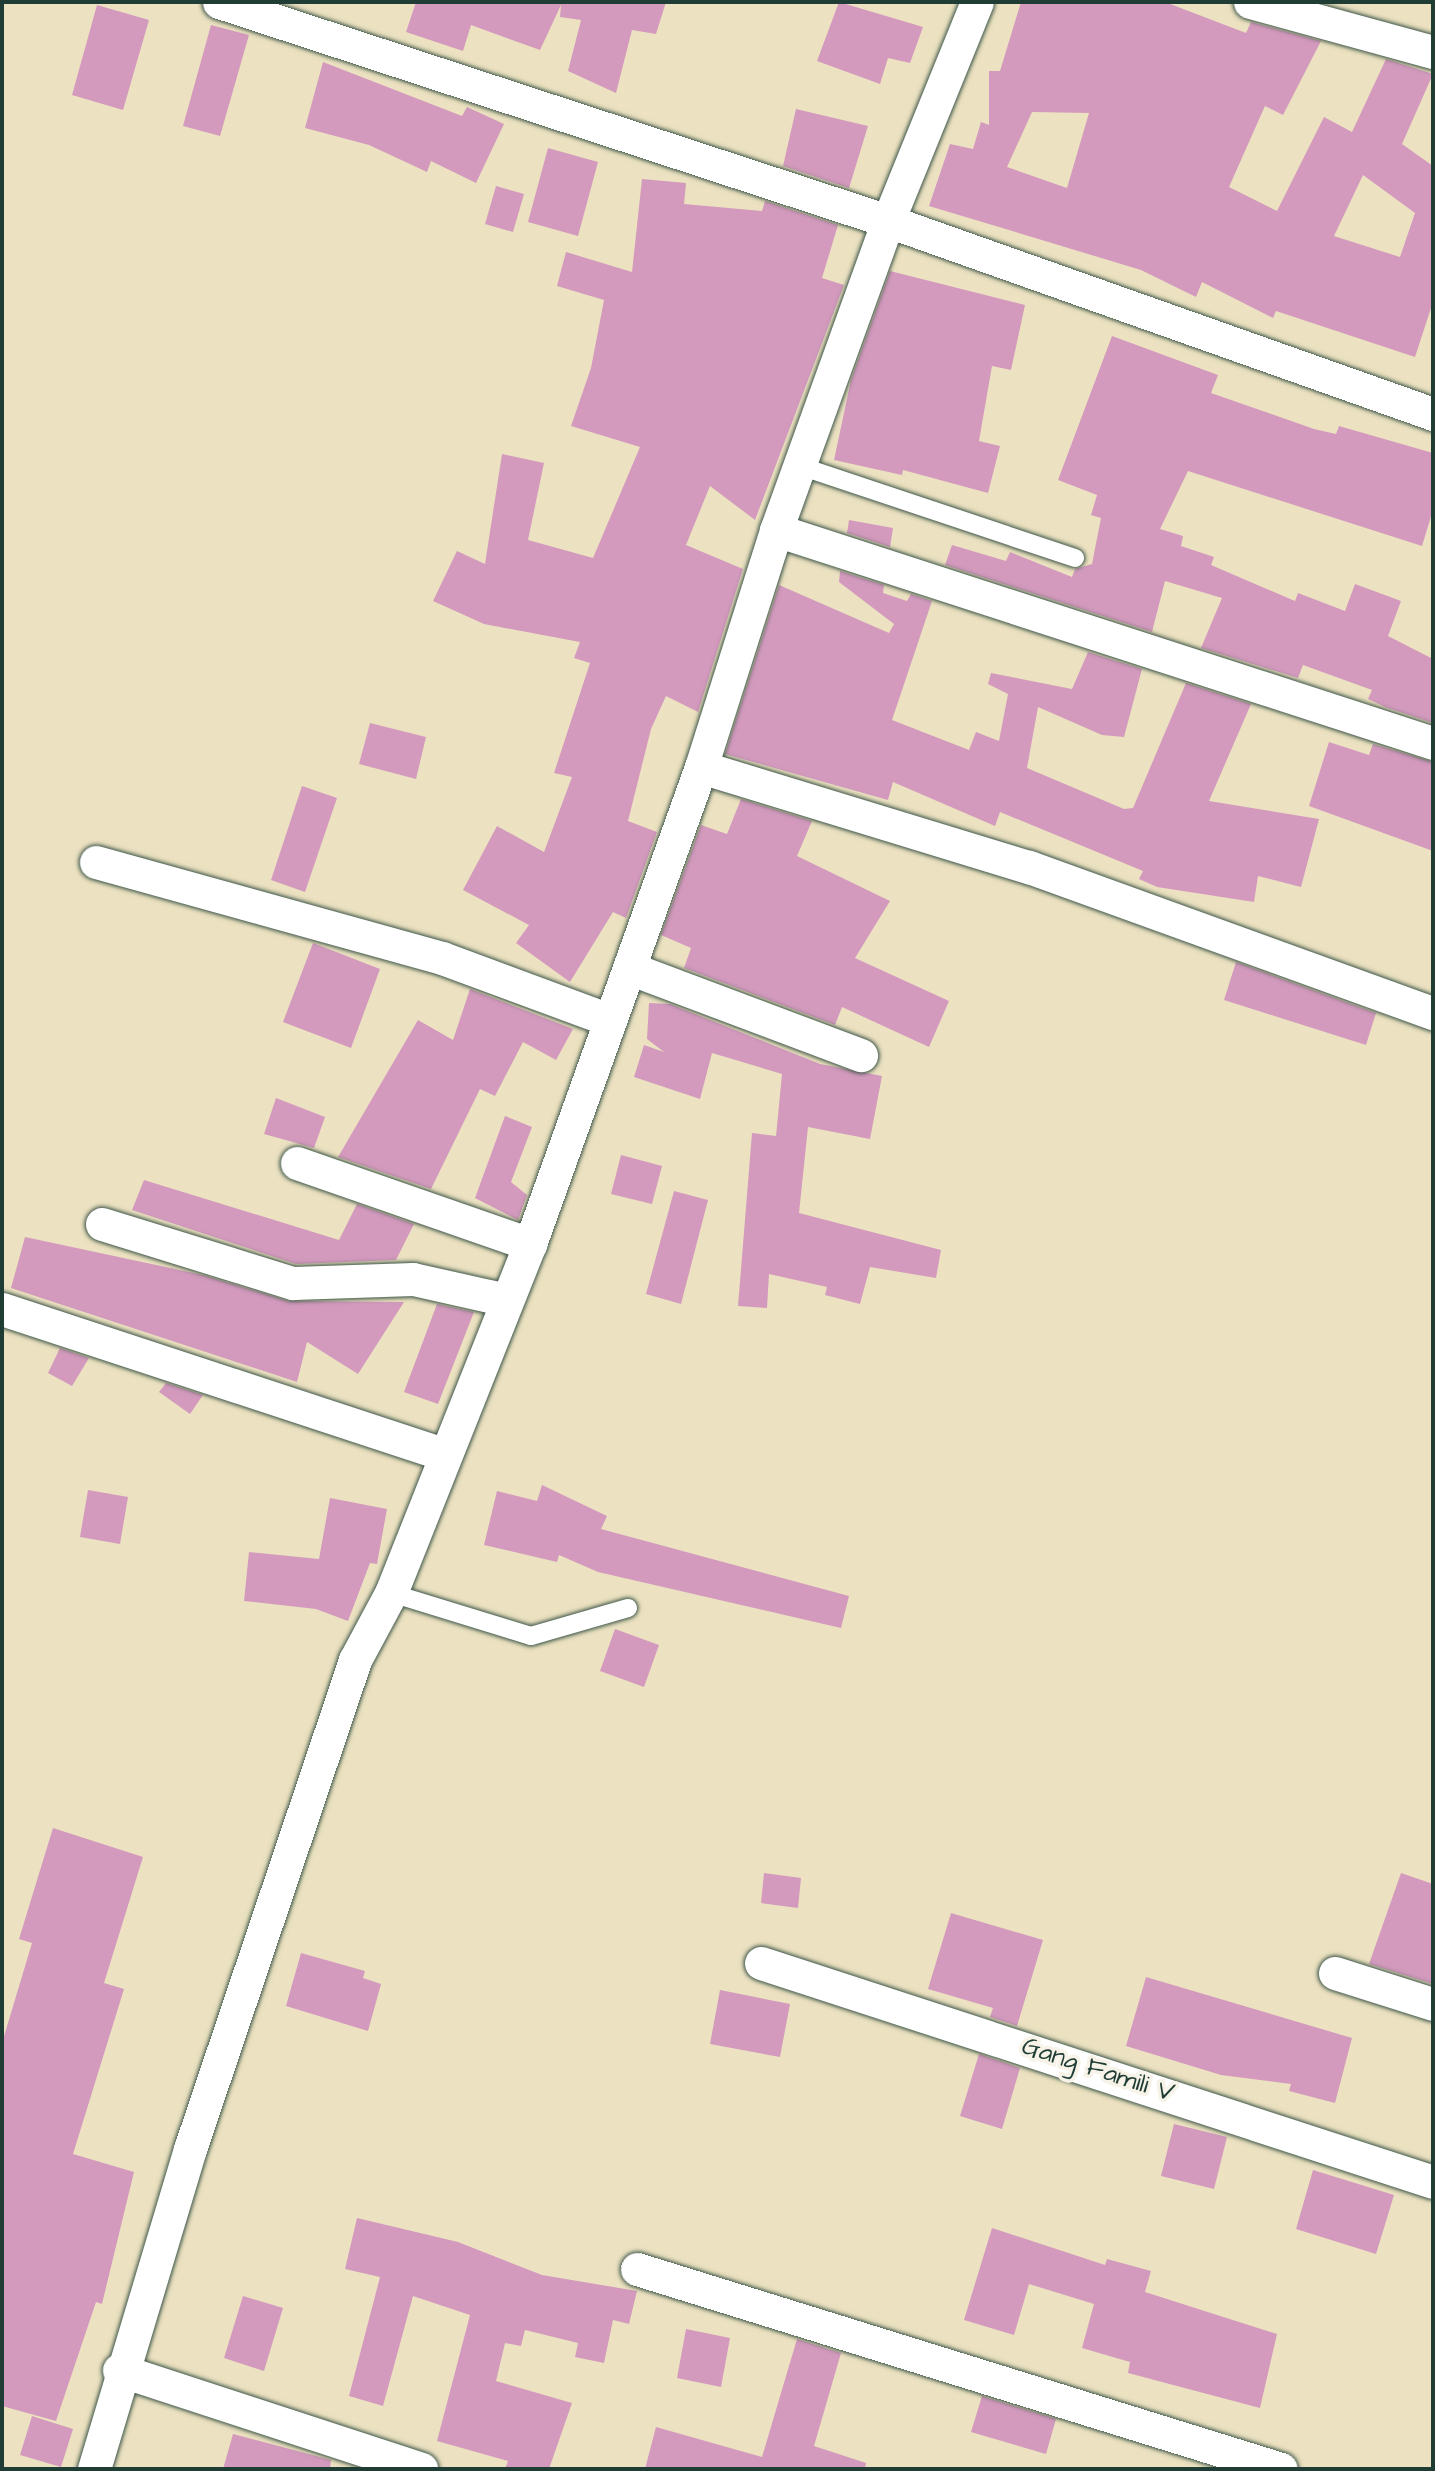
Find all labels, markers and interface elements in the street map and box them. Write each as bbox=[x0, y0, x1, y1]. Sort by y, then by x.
street label: Gang Famili V bbox=[1018, 2031, 1178, 2109]

